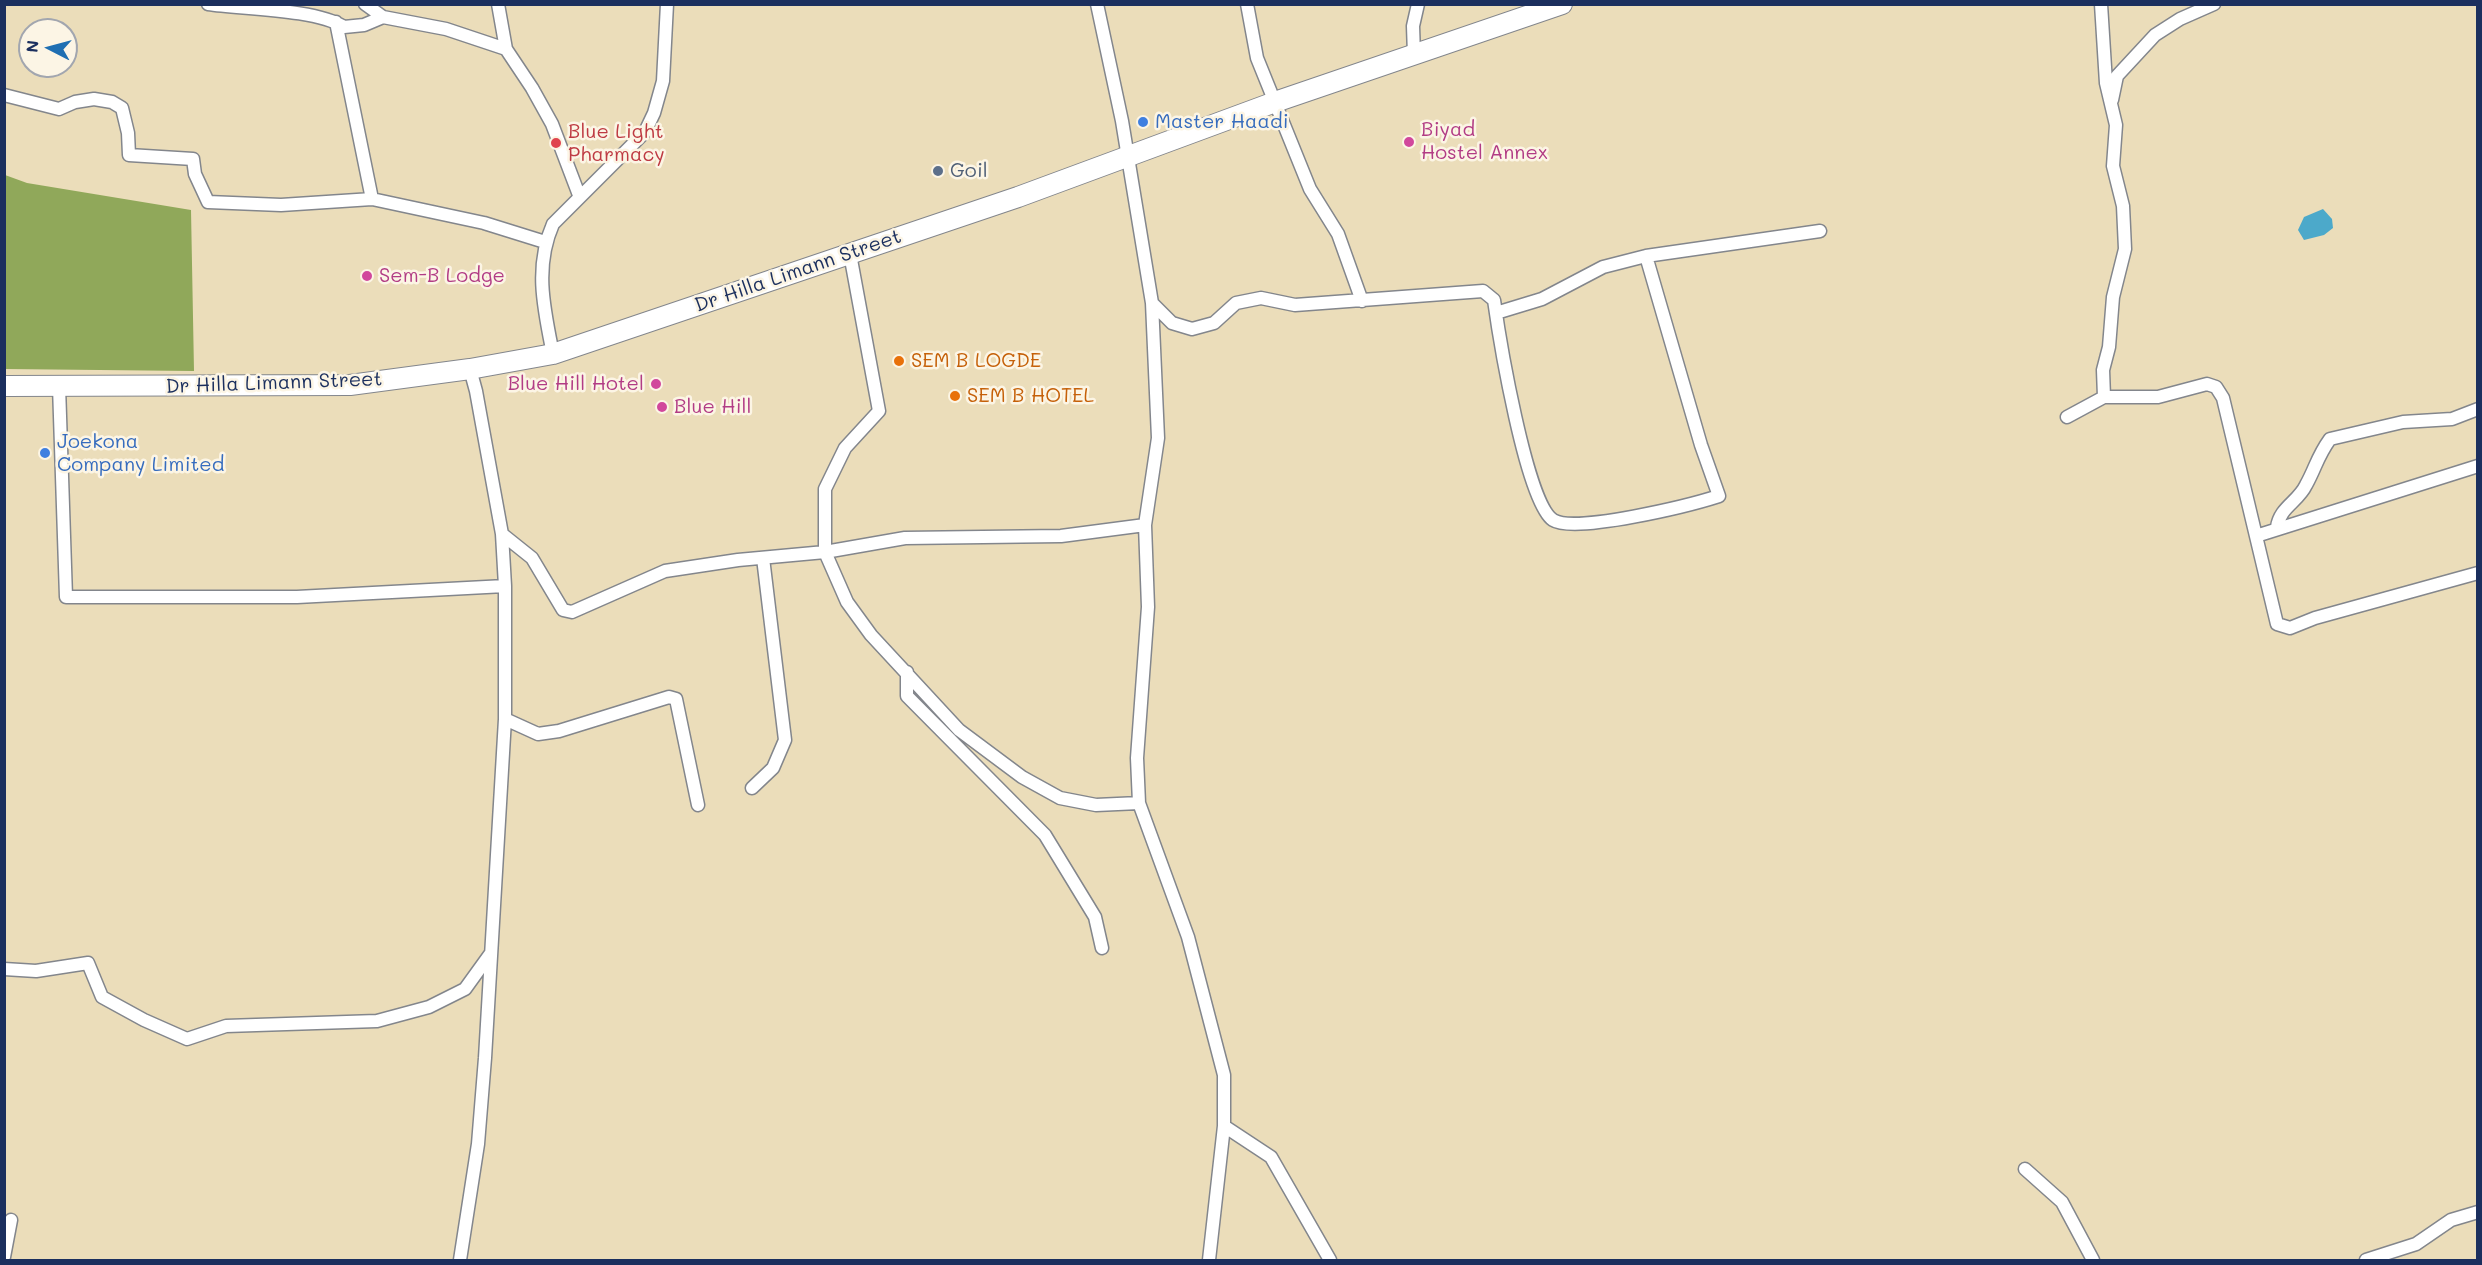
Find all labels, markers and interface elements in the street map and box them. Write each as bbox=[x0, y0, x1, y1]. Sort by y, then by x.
north arrow bbox=[18, 18, 78, 78]
text: N bbox=[21, 39, 43, 53]
place label: Master Haadi bbox=[1155, 110, 1289, 134]
marker: Master Haadi bbox=[1136, 115, 1150, 129]
place label: Biyad Hostel Annex bbox=[1421, 118, 1548, 165]
place label: Blue Light Pharmacy bbox=[568, 120, 665, 167]
marker: Biyad Hostel Annex bbox=[1402, 135, 1416, 149]
marker: Blue Light Pharmacy bbox=[549, 136, 563, 150]
place label: Goil bbox=[950, 159, 988, 183]
marker: Goil bbox=[931, 164, 945, 178]
street label: Dr Hilla Limann Street bbox=[692, 224, 904, 318]
place label: Sem-B Lodge bbox=[379, 264, 505, 288]
marker: Sem-B Lodge bbox=[360, 269, 374, 283]
place label: SEM B LOGDE bbox=[911, 349, 1041, 373]
marker: SEM B LOGDE bbox=[892, 354, 906, 368]
street label: Dr Hilla Limann Street bbox=[165, 367, 383, 399]
place label: Blue Hill Hotel bbox=[508, 372, 644, 396]
marker: Blue Hill Hotel bbox=[649, 377, 663, 391]
place label: SEM B HOTEL bbox=[967, 384, 1094, 408]
marker: SEM B HOTEL bbox=[948, 389, 962, 403]
place label: Blue Hill bbox=[674, 395, 752, 419]
marker: Blue Hill bbox=[655, 400, 669, 414]
place label: Joekona Company Limited bbox=[57, 430, 224, 477]
marker: Joekona Company Limited bbox=[38, 446, 52, 460]

